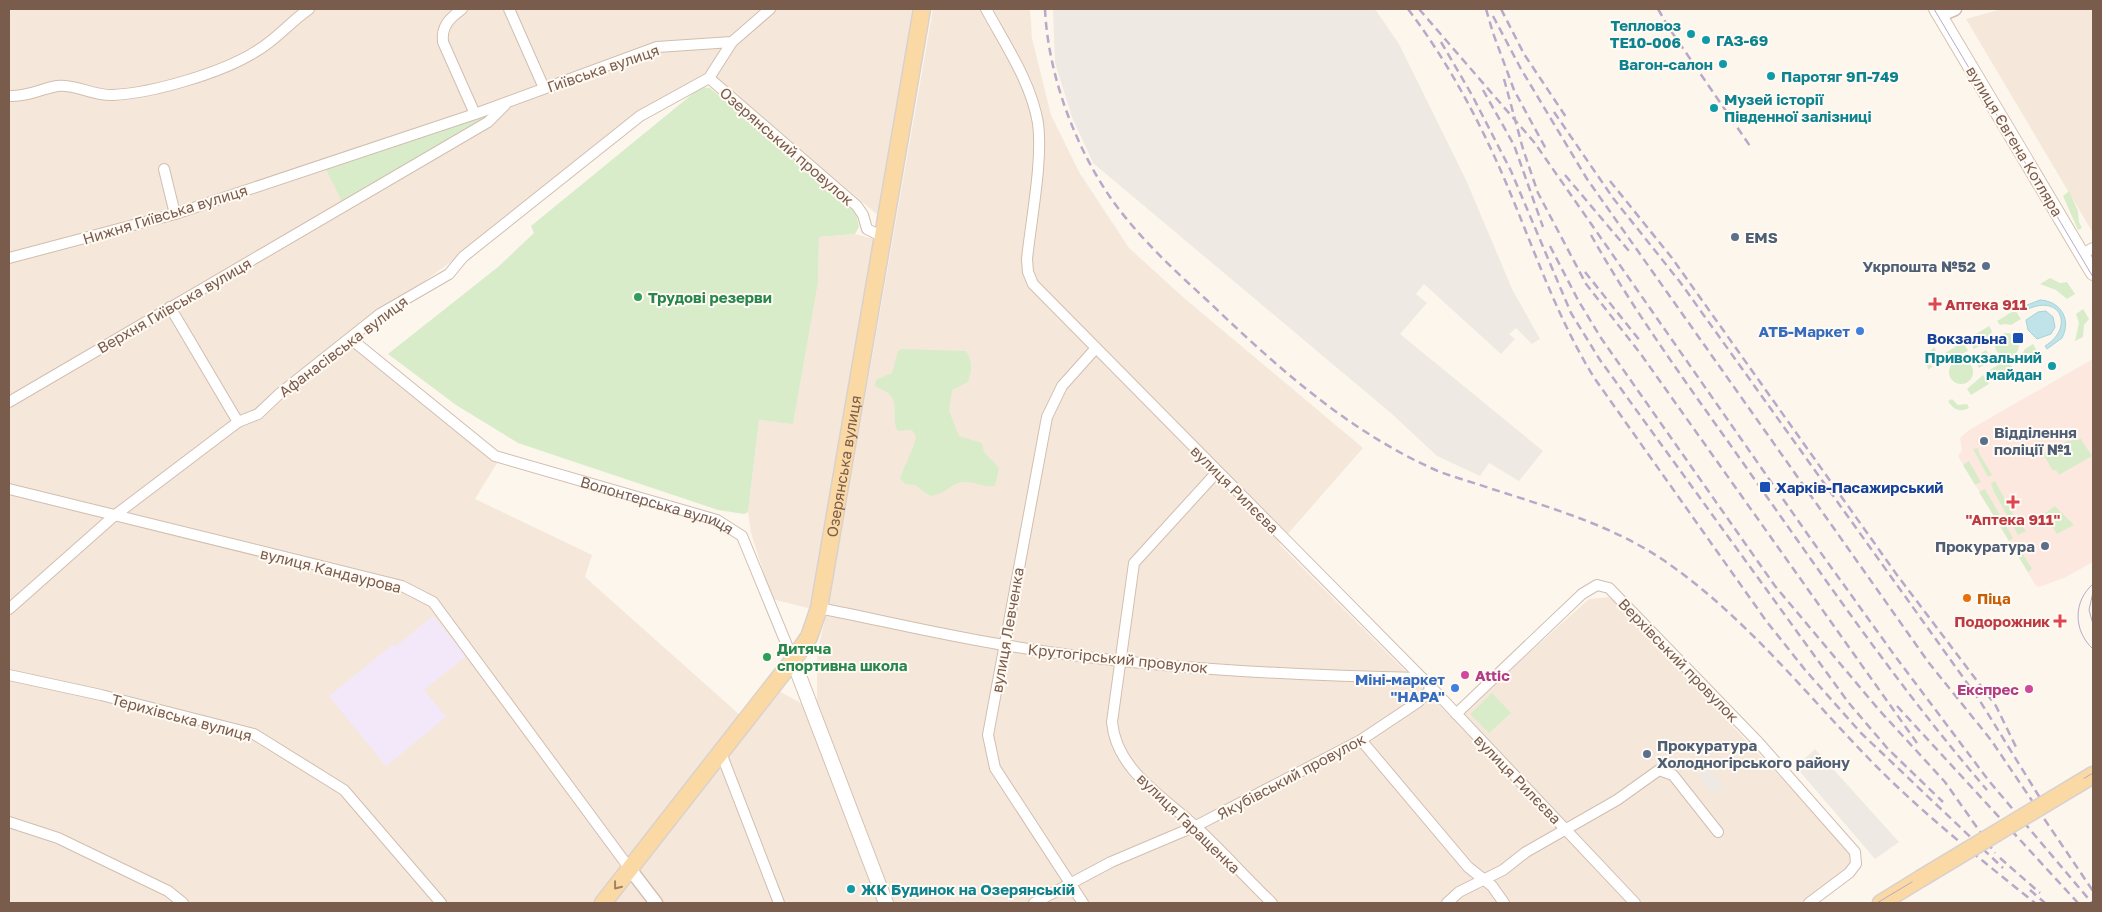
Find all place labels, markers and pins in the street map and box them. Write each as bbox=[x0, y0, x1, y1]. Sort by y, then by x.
place label: Тепловоз ТЕ10-006 bbox=[1610, 16, 1681, 51]
marker: Тепловоз ТЕ10-006 bbox=[1685, 28, 1697, 40]
place label: ГАЗ-69 bbox=[1716, 31, 1768, 49]
marker: ГАЗ-69 bbox=[1700, 34, 1712, 46]
place label: Вагон-салон bbox=[1619, 55, 1713, 73]
marker: Вагон-салон bbox=[1717, 58, 1729, 70]
place label: Паротяг 9П-749 bbox=[1781, 67, 1899, 85]
marker: Паротяг 9П-749 bbox=[1765, 70, 1777, 82]
place label: Музей історії Південної залізниці bbox=[1724, 90, 1872, 125]
marker: Музей історії Південної залізниці bbox=[1708, 102, 1720, 114]
place label: EMS bbox=[1745, 228, 1778, 246]
marker: EMS bbox=[1729, 231, 1741, 243]
place label: Укрпошта №52 bbox=[1863, 257, 1976, 275]
marker: Укрпошта №52 bbox=[1980, 260, 1992, 272]
place label: Трудові резерви bbox=[648, 288, 772, 306]
marker: Трудові резерви bbox=[632, 291, 644, 303]
place label: Аптека 911 bbox=[1945, 295, 2027, 313]
marker: Аптека 911 bbox=[1929, 298, 1941, 310]
place label: АТБ-Маркет bbox=[1759, 322, 1850, 340]
marker: АТБ-Маркет bbox=[1854, 325, 1866, 337]
place label: Вокзальна bbox=[1927, 329, 2007, 347]
marker: Вокзальна bbox=[2011, 331, 2025, 345]
place label: Привокзальний майдан bbox=[1924, 348, 2042, 383]
marker: Привокзальний майдан bbox=[2046, 360, 2058, 372]
place label: Відділення поліції №1 bbox=[1994, 423, 2077, 458]
marker: Відділення поліції №1 bbox=[1978, 435, 1990, 447]
place label: Харків-Пасажирський bbox=[1776, 478, 1943, 496]
marker: Харків-Пасажирський bbox=[1758, 480, 1772, 494]
marker: "Аптека 911" bbox=[2007, 496, 2019, 508]
place label: "Аптека 911" bbox=[1966, 510, 2061, 528]
place label: Прокуратура bbox=[1935, 537, 2035, 555]
marker: Прокуратура bbox=[2039, 540, 2051, 552]
place label: Піца bbox=[1977, 589, 2011, 607]
marker: Піца bbox=[1961, 592, 1973, 604]
place label: Подорожник bbox=[1954, 612, 2050, 630]
marker: Подорожник bbox=[2054, 615, 2066, 627]
place label: Дитяча спортивна школа bbox=[777, 639, 908, 674]
marker: Дитяча спортивна школа bbox=[761, 651, 773, 663]
place label: Attic bbox=[1475, 666, 1510, 684]
marker: Attic bbox=[1459, 669, 1471, 681]
place label: Міні-маркет "НАРА" bbox=[1355, 670, 1445, 705]
place label: Експрес bbox=[1957, 680, 2019, 698]
marker: Міні-маркет "НАРА" bbox=[1449, 682, 1461, 694]
marker: Експрес bbox=[2023, 683, 2035, 695]
place label: Прокуратура Холодногірського району bbox=[1657, 736, 1850, 771]
marker: Прокуратура Холодногірського району bbox=[1641, 748, 1653, 760]
place label: ЖК Будинок на Озерянській bbox=[861, 880, 1075, 898]
marker: ЖК Будинок на Озерянській bbox=[845, 883, 857, 895]

